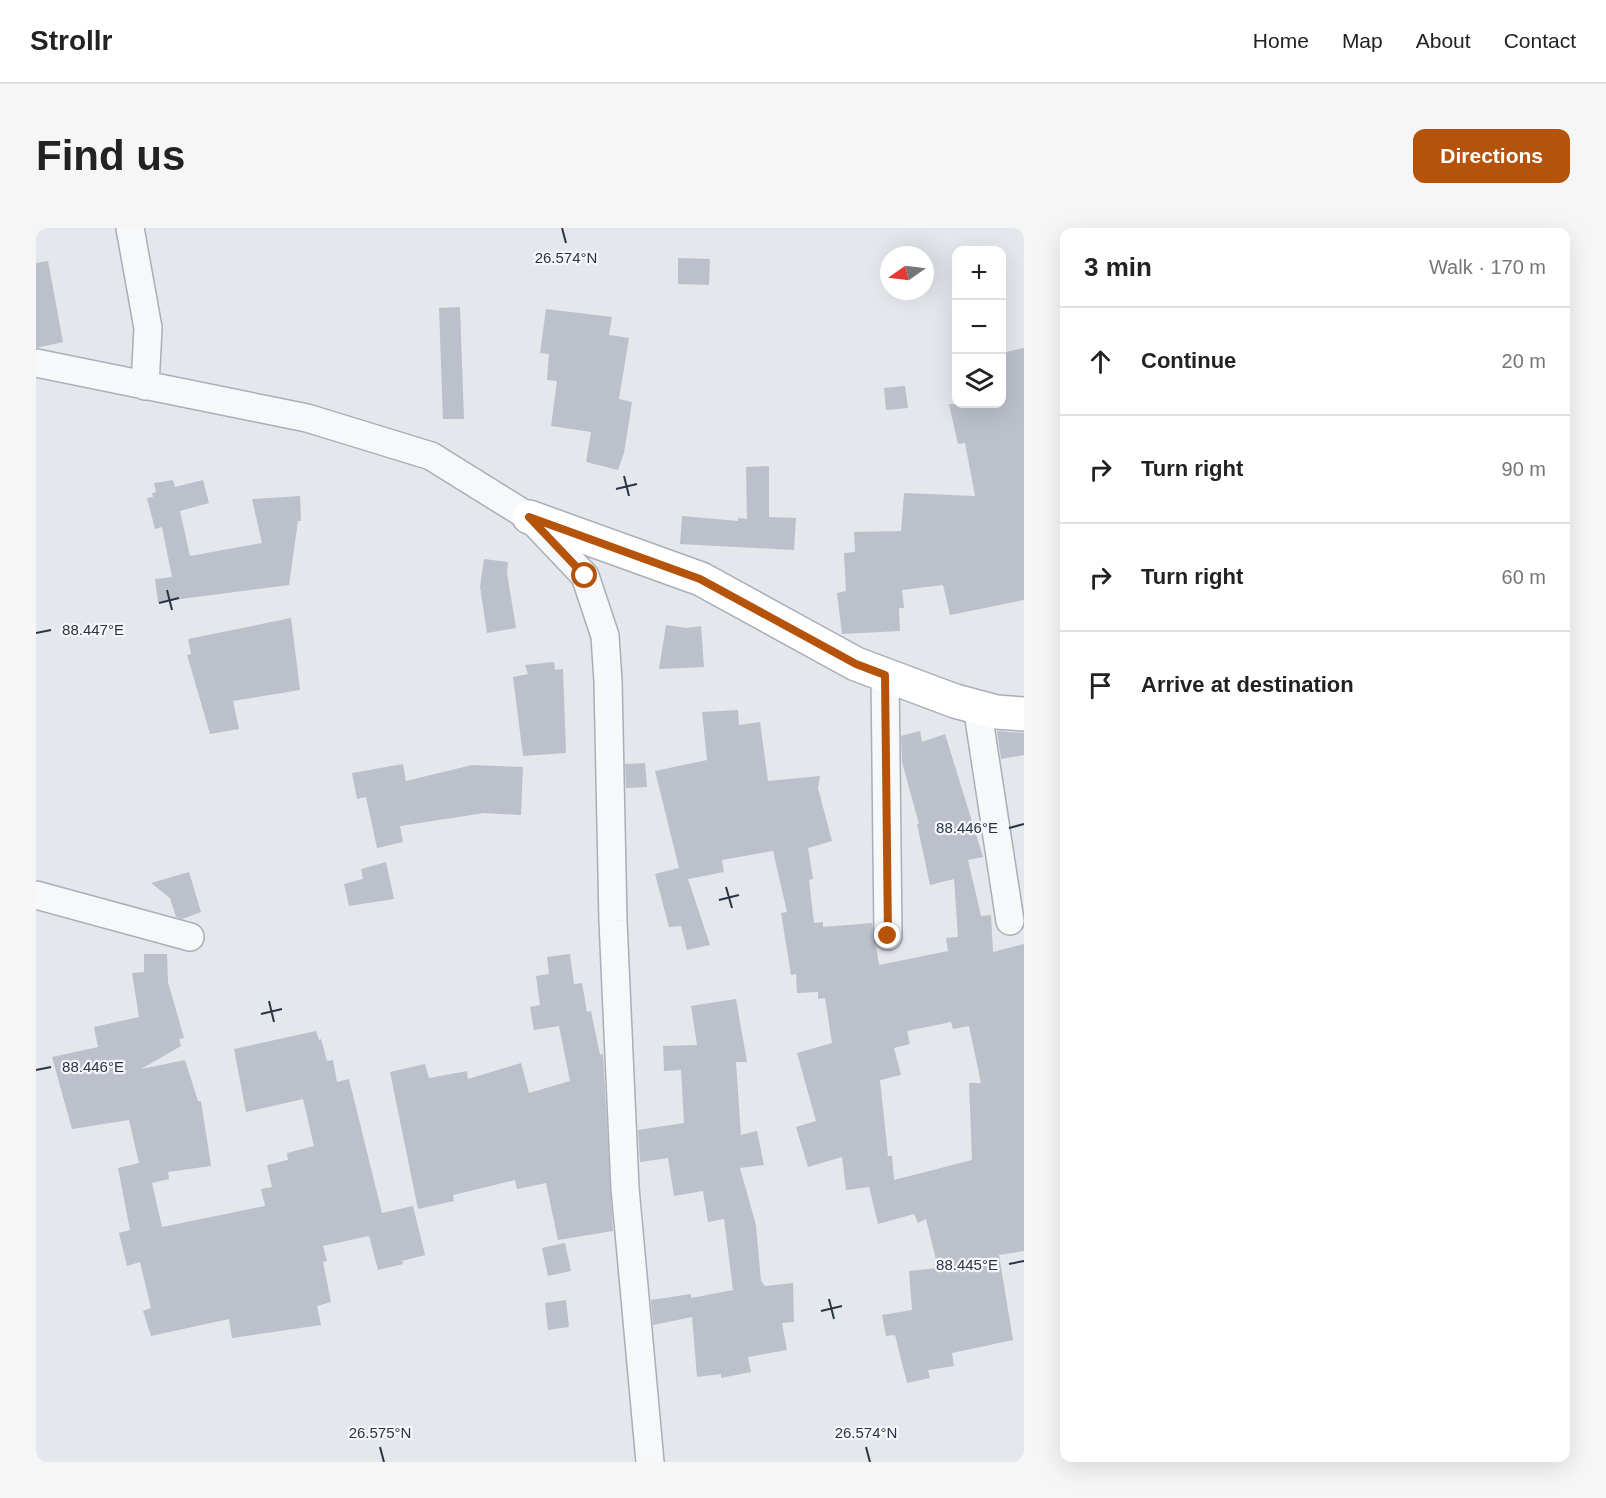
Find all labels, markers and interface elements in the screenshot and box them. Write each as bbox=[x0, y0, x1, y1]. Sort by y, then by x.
text: Strollr bbox=[30, 25, 112, 56]
text: Home bbox=[1253, 29, 1309, 52]
text: Map bbox=[1342, 29, 1383, 52]
text: About bbox=[1416, 29, 1471, 52]
text: Contact bbox=[1504, 29, 1576, 52]
button: Directions bbox=[1413, 129, 1570, 183]
text: Find us bbox=[36, 132, 185, 179]
north arrow bbox=[880, 246, 934, 300]
map controls bbox=[952, 246, 1006, 408]
button: + bbox=[952, 246, 1006, 300]
text: 26.574°N bbox=[535, 249, 597, 266]
text: 3 min bbox=[1084, 252, 1152, 282]
text: Walk · 170 m bbox=[1429, 256, 1546, 278]
button: − bbox=[952, 300, 1006, 354]
icon: ahead bbox=[1084, 345, 1117, 378]
text: Continue bbox=[1141, 348, 1236, 373]
text: 20 m bbox=[1502, 350, 1546, 372]
button: layers bbox=[952, 354, 1006, 408]
icon: right bbox=[1084, 453, 1117, 486]
text: Turn right bbox=[1141, 456, 1243, 481]
text: 90 m bbox=[1502, 458, 1546, 480]
icon: right bbox=[1084, 561, 1117, 594]
route start bbox=[571, 562, 597, 588]
text: Turn right bbox=[1141, 564, 1243, 589]
text: 60 m bbox=[1502, 566, 1546, 588]
text: 88.447°E bbox=[62, 621, 124, 638]
icon: arrive bbox=[1084, 669, 1117, 702]
text: Arrive at destination bbox=[1141, 672, 1354, 697]
text: 88.446°E bbox=[936, 819, 998, 836]
route end bbox=[874, 922, 900, 948]
text: 88.446°E bbox=[62, 1058, 124, 1075]
text: 88.445°E bbox=[936, 1256, 998, 1273]
text: 26.575°N bbox=[349, 1424, 411, 1441]
text: 26.574°N bbox=[835, 1424, 897, 1441]

